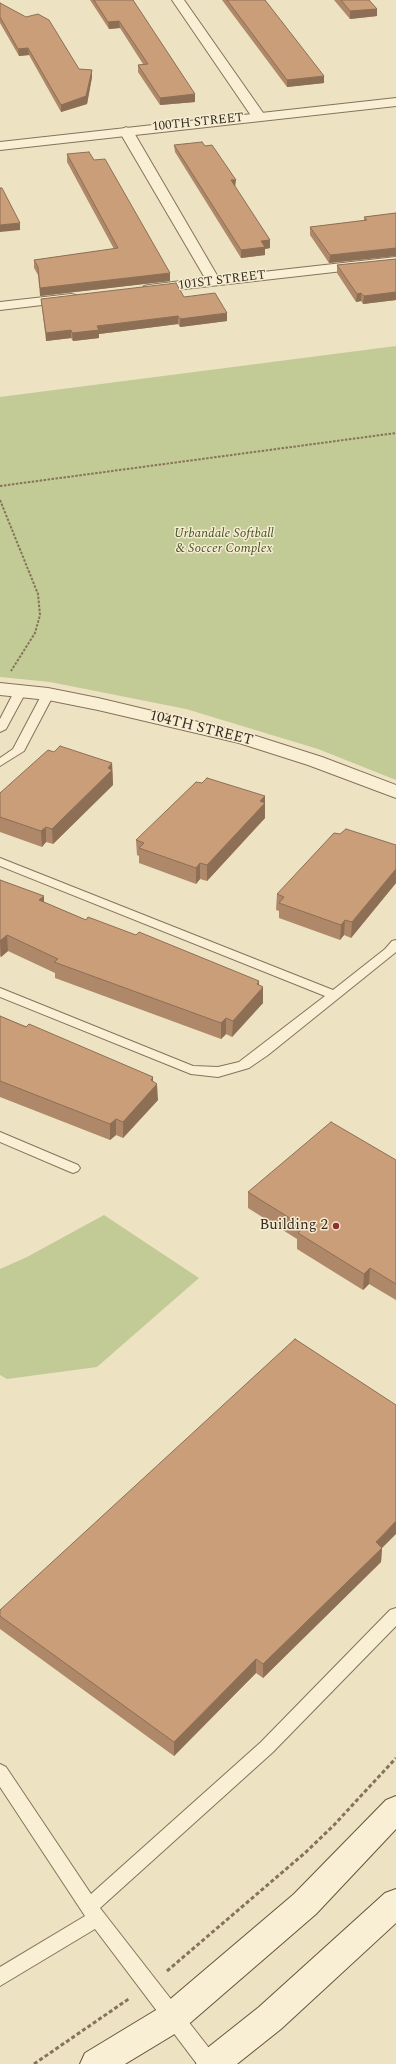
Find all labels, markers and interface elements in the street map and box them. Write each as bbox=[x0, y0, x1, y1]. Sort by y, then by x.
street label: 100TH STREET bbox=[151, 110, 245, 136]
street label: 101ST STREET bbox=[177, 268, 267, 294]
park label: Urbandale Softball & Soccer Complex bbox=[174, 526, 274, 557]
street label: 104TH STREET bbox=[147, 707, 255, 751]
place label: Building 2 bbox=[259, 1217, 328, 1235]
marker: Building 2 bbox=[331, 1221, 341, 1231]

